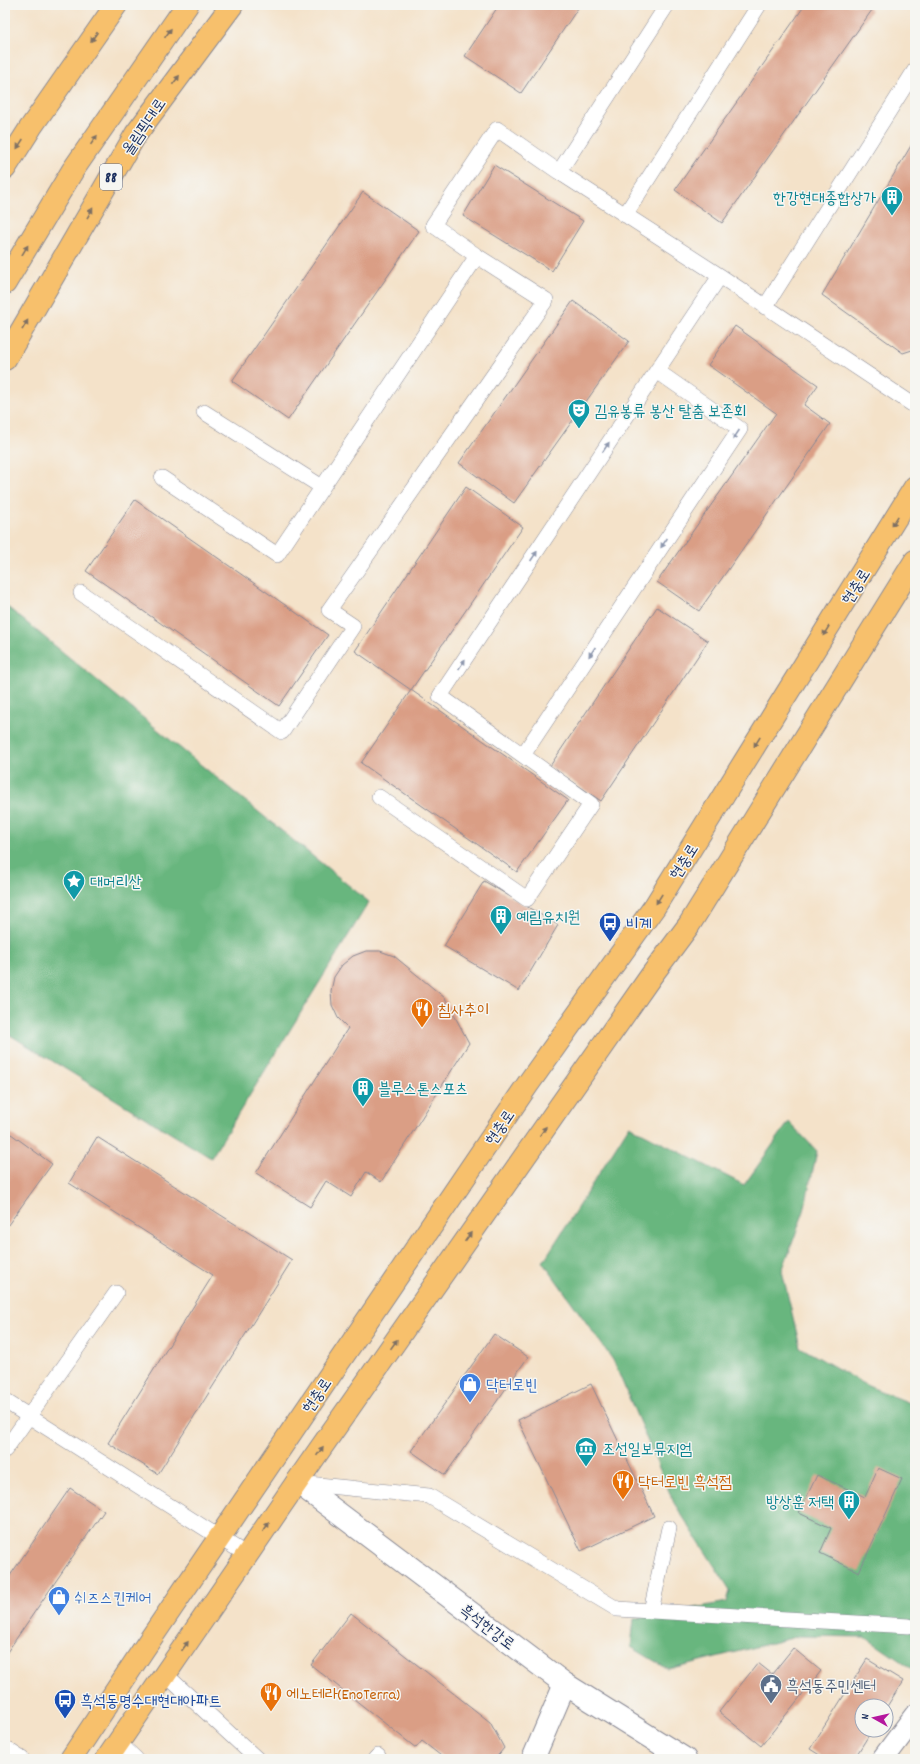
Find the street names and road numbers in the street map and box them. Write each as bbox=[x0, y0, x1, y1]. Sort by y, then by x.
street label: 올림픽대로 bbox=[118, 94, 173, 161]
road number: 88 bbox=[100, 164, 122, 190]
street label: 현충로 bbox=[837, 565, 877, 610]
street label: 현충로 bbox=[665, 840, 705, 885]
street label: 현충로 bbox=[481, 1106, 521, 1151]
street label: 현충로 bbox=[298, 1374, 338, 1419]
street label: 흑석한강로 bbox=[454, 1599, 519, 1657]

